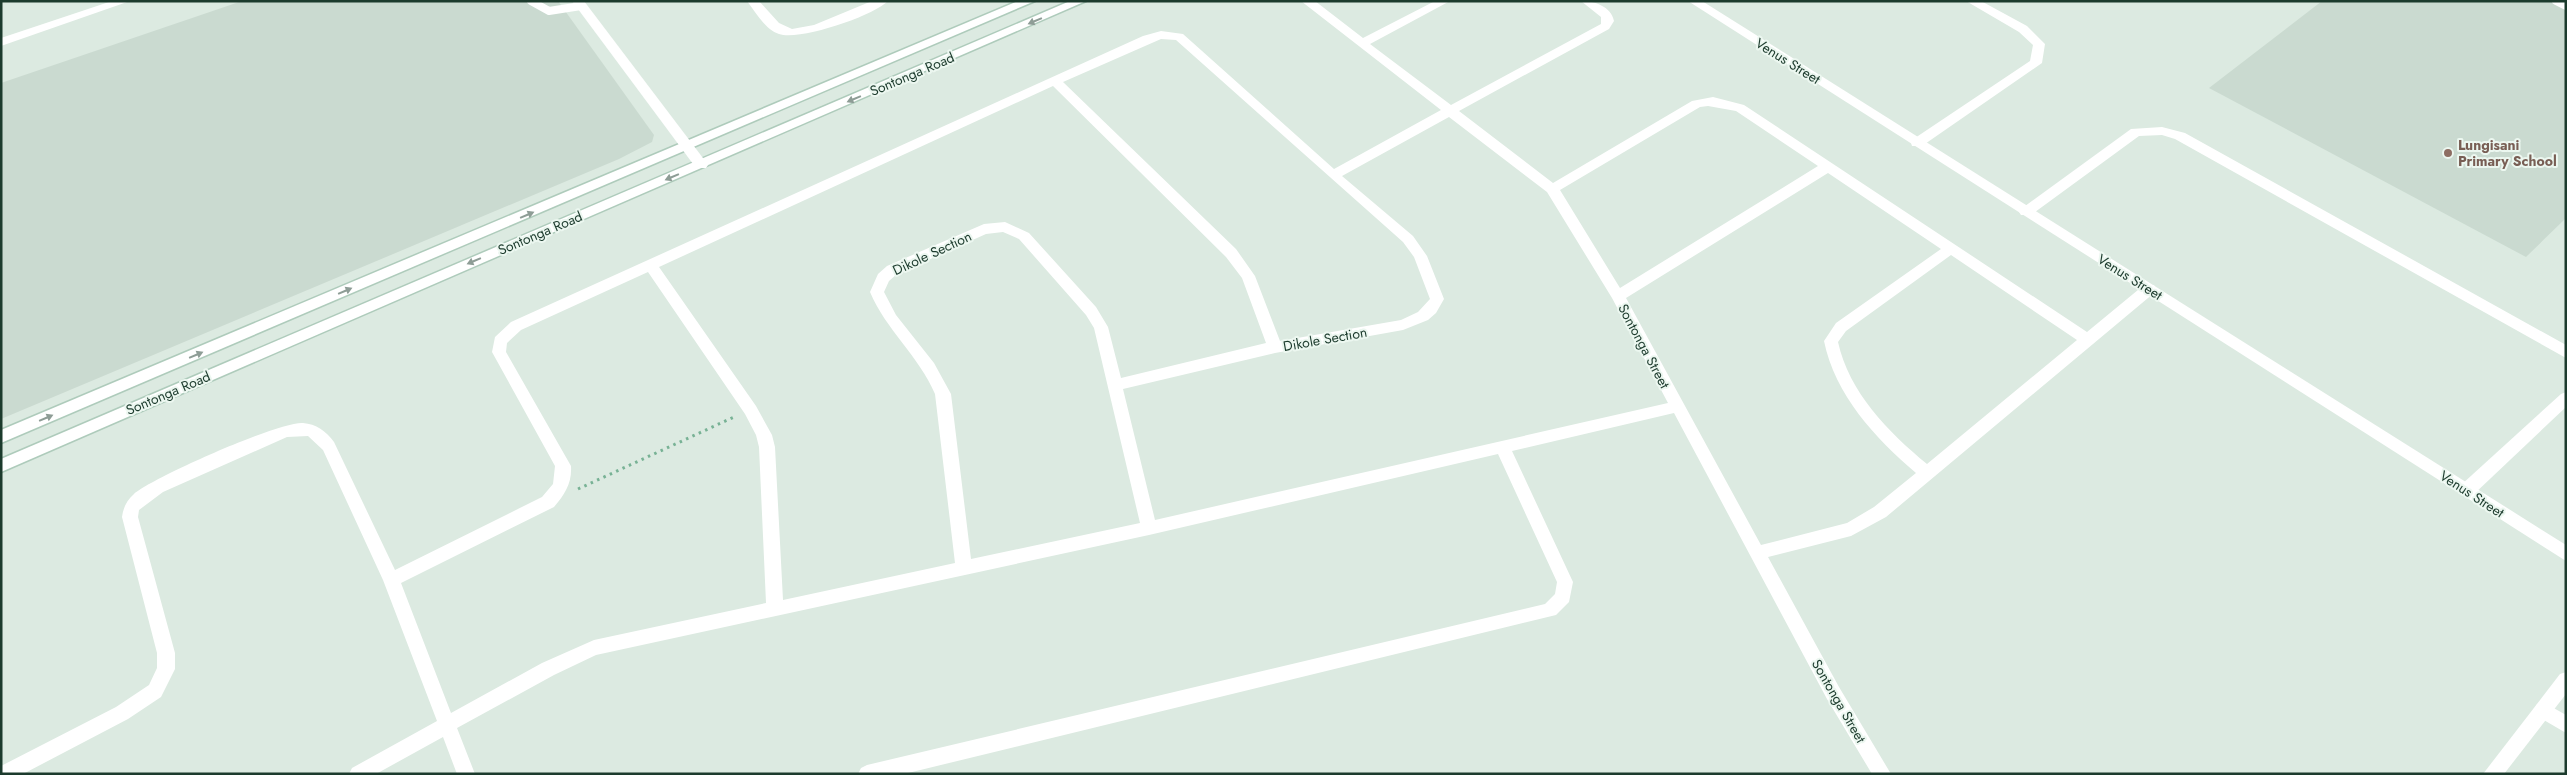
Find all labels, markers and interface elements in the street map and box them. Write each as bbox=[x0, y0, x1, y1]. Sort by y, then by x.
one-way arrow bbox=[1028, 17, 1042, 25]
street label: Venus Street bbox=[1752, 33, 1825, 89]
street label: Sontonga Road bbox=[867, 47, 957, 101]
one-way arrow bbox=[847, 96, 861, 104]
place label: Lungisani Primary School bbox=[2458, 135, 2557, 171]
marker: Lungisani Primary School bbox=[2442, 147, 2454, 159]
one-way arrow bbox=[665, 174, 679, 182]
street label: Sontonga Road bbox=[495, 206, 585, 260]
one-way arrow bbox=[520, 210, 534, 218]
street label: Dikole Section bbox=[889, 226, 975, 280]
street label: Venus Street bbox=[2094, 249, 2167, 305]
one-way arrow bbox=[467, 258, 481, 266]
one-way arrow bbox=[338, 287, 352, 295]
street label: Sontonga Street bbox=[1613, 300, 1675, 392]
street label: Dikole Section bbox=[1281, 322, 1369, 356]
one-way arrow bbox=[189, 350, 203, 358]
street label: Sontonga Road bbox=[123, 366, 213, 420]
one-way arrow bbox=[39, 414, 53, 422]
street label: Venus Street bbox=[2436, 466, 2509, 523]
street label: Sontonga Street bbox=[1807, 656, 1871, 747]

